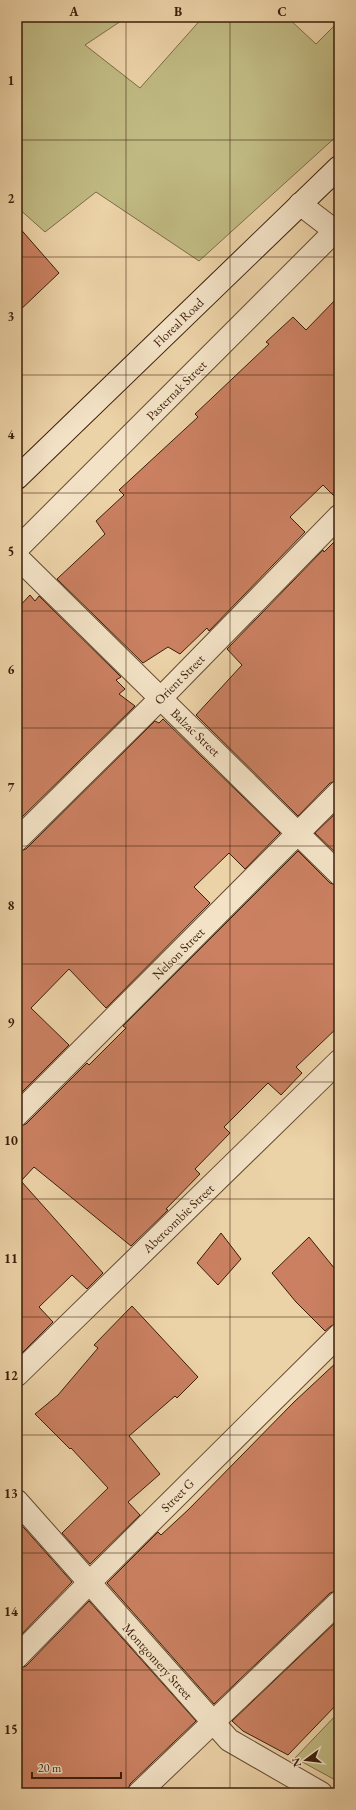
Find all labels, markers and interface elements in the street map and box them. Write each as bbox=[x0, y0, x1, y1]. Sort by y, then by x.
text: A bbox=[68, 3, 79, 20]
text: B bbox=[174, 3, 182, 20]
text: C bbox=[277, 3, 287, 20]
text: 1 bbox=[8, 72, 15, 89]
text: 2 bbox=[8, 190, 15, 207]
street label: Floreal Road bbox=[150, 294, 207, 351]
text: 3 bbox=[8, 308, 15, 325]
street label: Pasternak Street bbox=[143, 357, 210, 424]
text: 4 bbox=[8, 426, 15, 443]
text: 5 bbox=[8, 543, 14, 560]
street label: Orient Street bbox=[150, 650, 208, 708]
text: 6 bbox=[8, 661, 15, 678]
street label: Balzac Street bbox=[167, 705, 224, 760]
text: 7 bbox=[8, 779, 15, 796]
text: 8 bbox=[8, 897, 15, 914]
street label: Nelson Street bbox=[149, 924, 208, 983]
text: 9 bbox=[8, 1014, 15, 1031]
text: 10 bbox=[4, 1132, 18, 1149]
street label: Abercombie Street bbox=[138, 1180, 218, 1257]
text: 11 bbox=[4, 1250, 18, 1267]
text: 12 bbox=[4, 1367, 18, 1384]
street label: Street G bbox=[157, 1475, 198, 1516]
text: 13 bbox=[4, 1485, 18, 1502]
text: 14 bbox=[4, 1603, 18, 1620]
street label: Montgomery Street bbox=[119, 1619, 197, 1703]
text: 15 bbox=[4, 1721, 18, 1738]
north arrow bbox=[286, 1740, 326, 1780]
scale bar bbox=[32, 1754, 121, 1780]
text: N bbox=[288, 1756, 304, 1769]
text: 20 m bbox=[38, 1760, 62, 1776]

